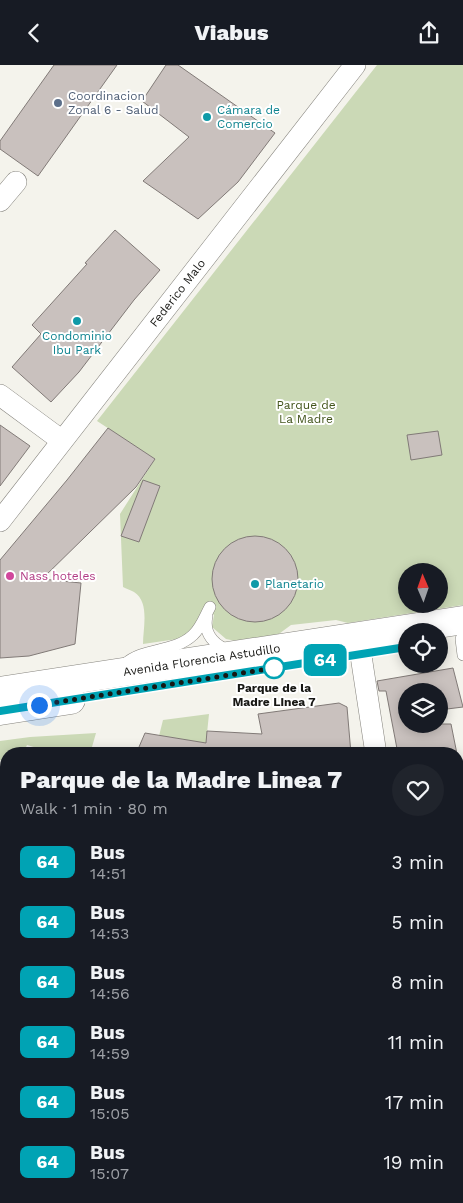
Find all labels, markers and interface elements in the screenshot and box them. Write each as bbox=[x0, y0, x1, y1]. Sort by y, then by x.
icon: back bbox=[20, 19, 48, 47]
icon: share bbox=[415, 19, 443, 47]
text: Viabus bbox=[195, 20, 268, 45]
place label: Coordinacion Zonal 6 - Salud bbox=[68, 89, 159, 117]
marker: Coordinacion Zonal 6 - Salud bbox=[52, 97, 64, 109]
place label: Cámara de Comercio bbox=[217, 103, 280, 131]
marker: Cámara de Comercio bbox=[201, 111, 213, 123]
street label: Federico Malo bbox=[147, 256, 208, 330]
marker: Condominio Ibu Park bbox=[71, 315, 83, 327]
place label: Condominio Ibu Park bbox=[42, 329, 112, 357]
park label: Parque de La Madre bbox=[276, 398, 336, 426]
north arrow bbox=[398, 563, 448, 613]
map controls bbox=[398, 563, 448, 733]
place label: Nass hoteles bbox=[20, 569, 96, 583]
marker: Nass hoteles bbox=[4, 570, 16, 582]
place label: Planetario bbox=[265, 577, 324, 591]
marker: Planetario bbox=[249, 578, 261, 590]
button: locate bbox=[398, 623, 448, 673]
street label: Avenida Florencia Astudillo bbox=[122, 641, 281, 679]
line badge: 64 bbox=[302, 644, 348, 676]
text: 64 bbox=[314, 649, 336, 670]
marker: Parque de la Madre Linea 7 bbox=[263, 657, 285, 679]
place label: Parque de la Madre Linea 7 bbox=[232, 681, 316, 709]
button: layers bbox=[398, 683, 448, 733]
your location bbox=[27, 693, 52, 718]
button: heart bbox=[392, 764, 444, 816]
text: Parque de la Madre Linea 7 bbox=[20, 766, 342, 794]
text: Walk · 1 min · 80 m bbox=[20, 799, 168, 818]
text: Bus bbox=[90, 841, 125, 864]
text: 64 bbox=[36, 851, 59, 872]
text: 3 min bbox=[392, 851, 444, 874]
text: 14:51 bbox=[90, 864, 126, 883]
text: Bus bbox=[90, 901, 125, 924]
text: 64 bbox=[36, 911, 59, 932]
text: 5 min bbox=[392, 911, 444, 934]
text: 14:53 bbox=[90, 924, 129, 943]
text: Bus bbox=[90, 961, 125, 984]
text: 64 bbox=[36, 971, 59, 992]
text: 8 min bbox=[391, 971, 444, 994]
text: 14:56 bbox=[90, 984, 130, 1003]
text: Bus bbox=[90, 1021, 125, 1044]
text: 64 bbox=[36, 1031, 59, 1052]
text: 11 min bbox=[388, 1031, 444, 1054]
text: 14:59 bbox=[90, 1044, 130, 1063]
text: Bus bbox=[90, 1081, 125, 1104]
text: 64 bbox=[36, 1091, 59, 1112]
text: 17 min bbox=[385, 1091, 444, 1114]
text: 15:05 bbox=[90, 1104, 130, 1123]
text: Bus bbox=[90, 1141, 125, 1164]
text: 64 bbox=[36, 1151, 59, 1172]
text: 19 min bbox=[383, 1151, 444, 1174]
text: 15:07 bbox=[90, 1164, 129, 1183]

